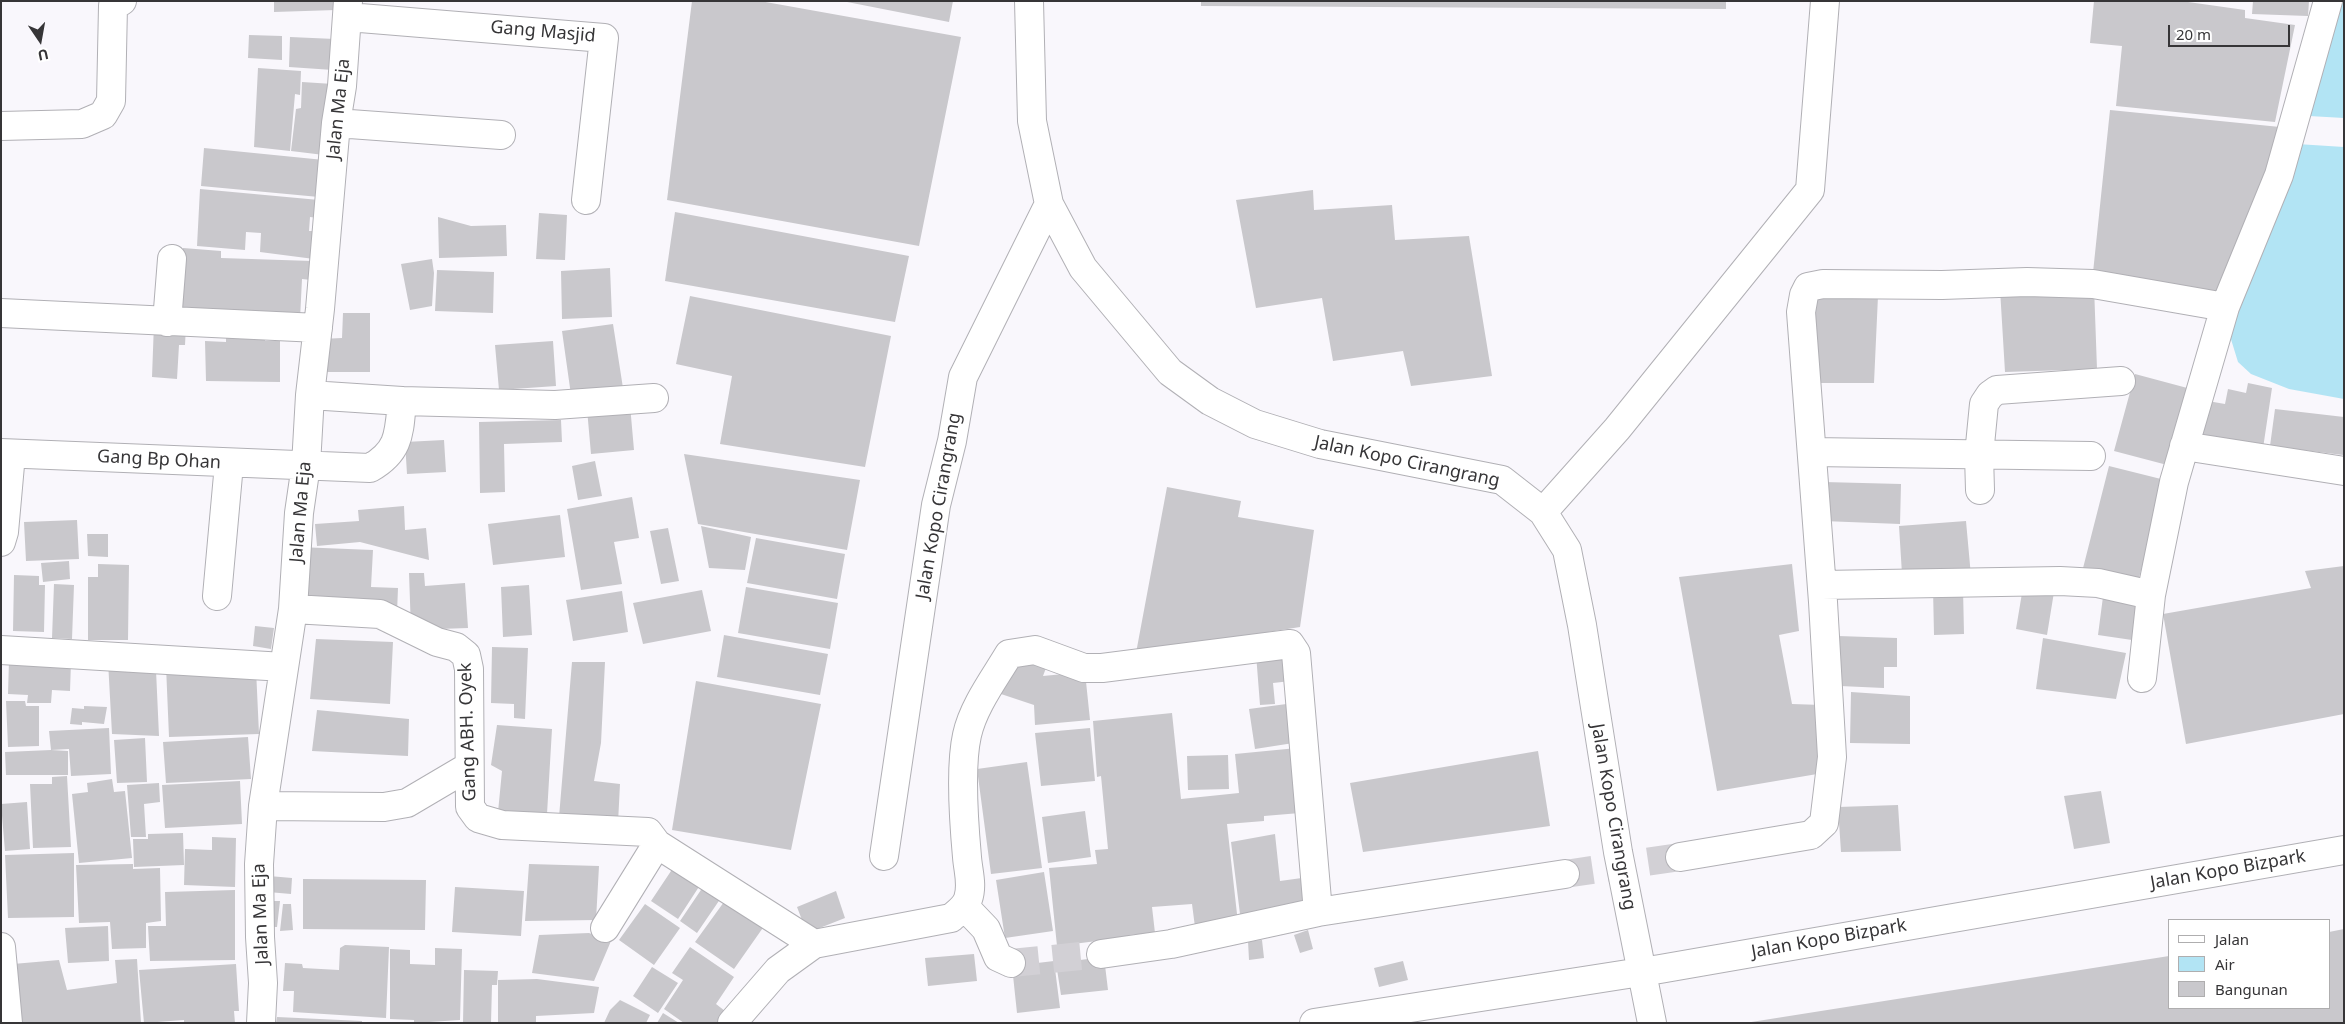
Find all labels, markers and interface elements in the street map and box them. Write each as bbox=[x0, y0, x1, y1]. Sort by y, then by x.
north arrow bbox=[15, 15, 65, 65]
scale bar bbox=[2170, 15, 2292, 47]
street label: Gang Masjid bbox=[490, 17, 596, 47]
text: 20 m bbox=[2176, 24, 2211, 44]
text: U bbox=[36, 45, 50, 66]
street label: Jalan Ma Eja bbox=[323, 57, 355, 161]
street label: Jalan Kopo Cirangrang bbox=[912, 411, 966, 601]
street label: Jalan Kopo Cirangrang bbox=[1312, 432, 1502, 492]
street label: Gang Bp Ohan bbox=[97, 446, 221, 474]
street label: Jalan Ma Eja bbox=[286, 461, 316, 563]
street label: Gang ABH. Oyek bbox=[455, 662, 481, 802]
street label: Jalan Kopo Cirangrang bbox=[1586, 722, 1640, 912]
street label: Jalan Kopo Bizpark bbox=[2149, 846, 2307, 894]
street label: Jalan Ma Eja bbox=[248, 863, 274, 965]
street label: Jalan Kopo Bizpark bbox=[1750, 915, 1908, 963]
legend bbox=[2168, 919, 2330, 1009]
text: Jalan bbox=[2215, 929, 2249, 949]
text: Air bbox=[2215, 954, 2235, 974]
text: Bangunan bbox=[2215, 979, 2288, 999]

